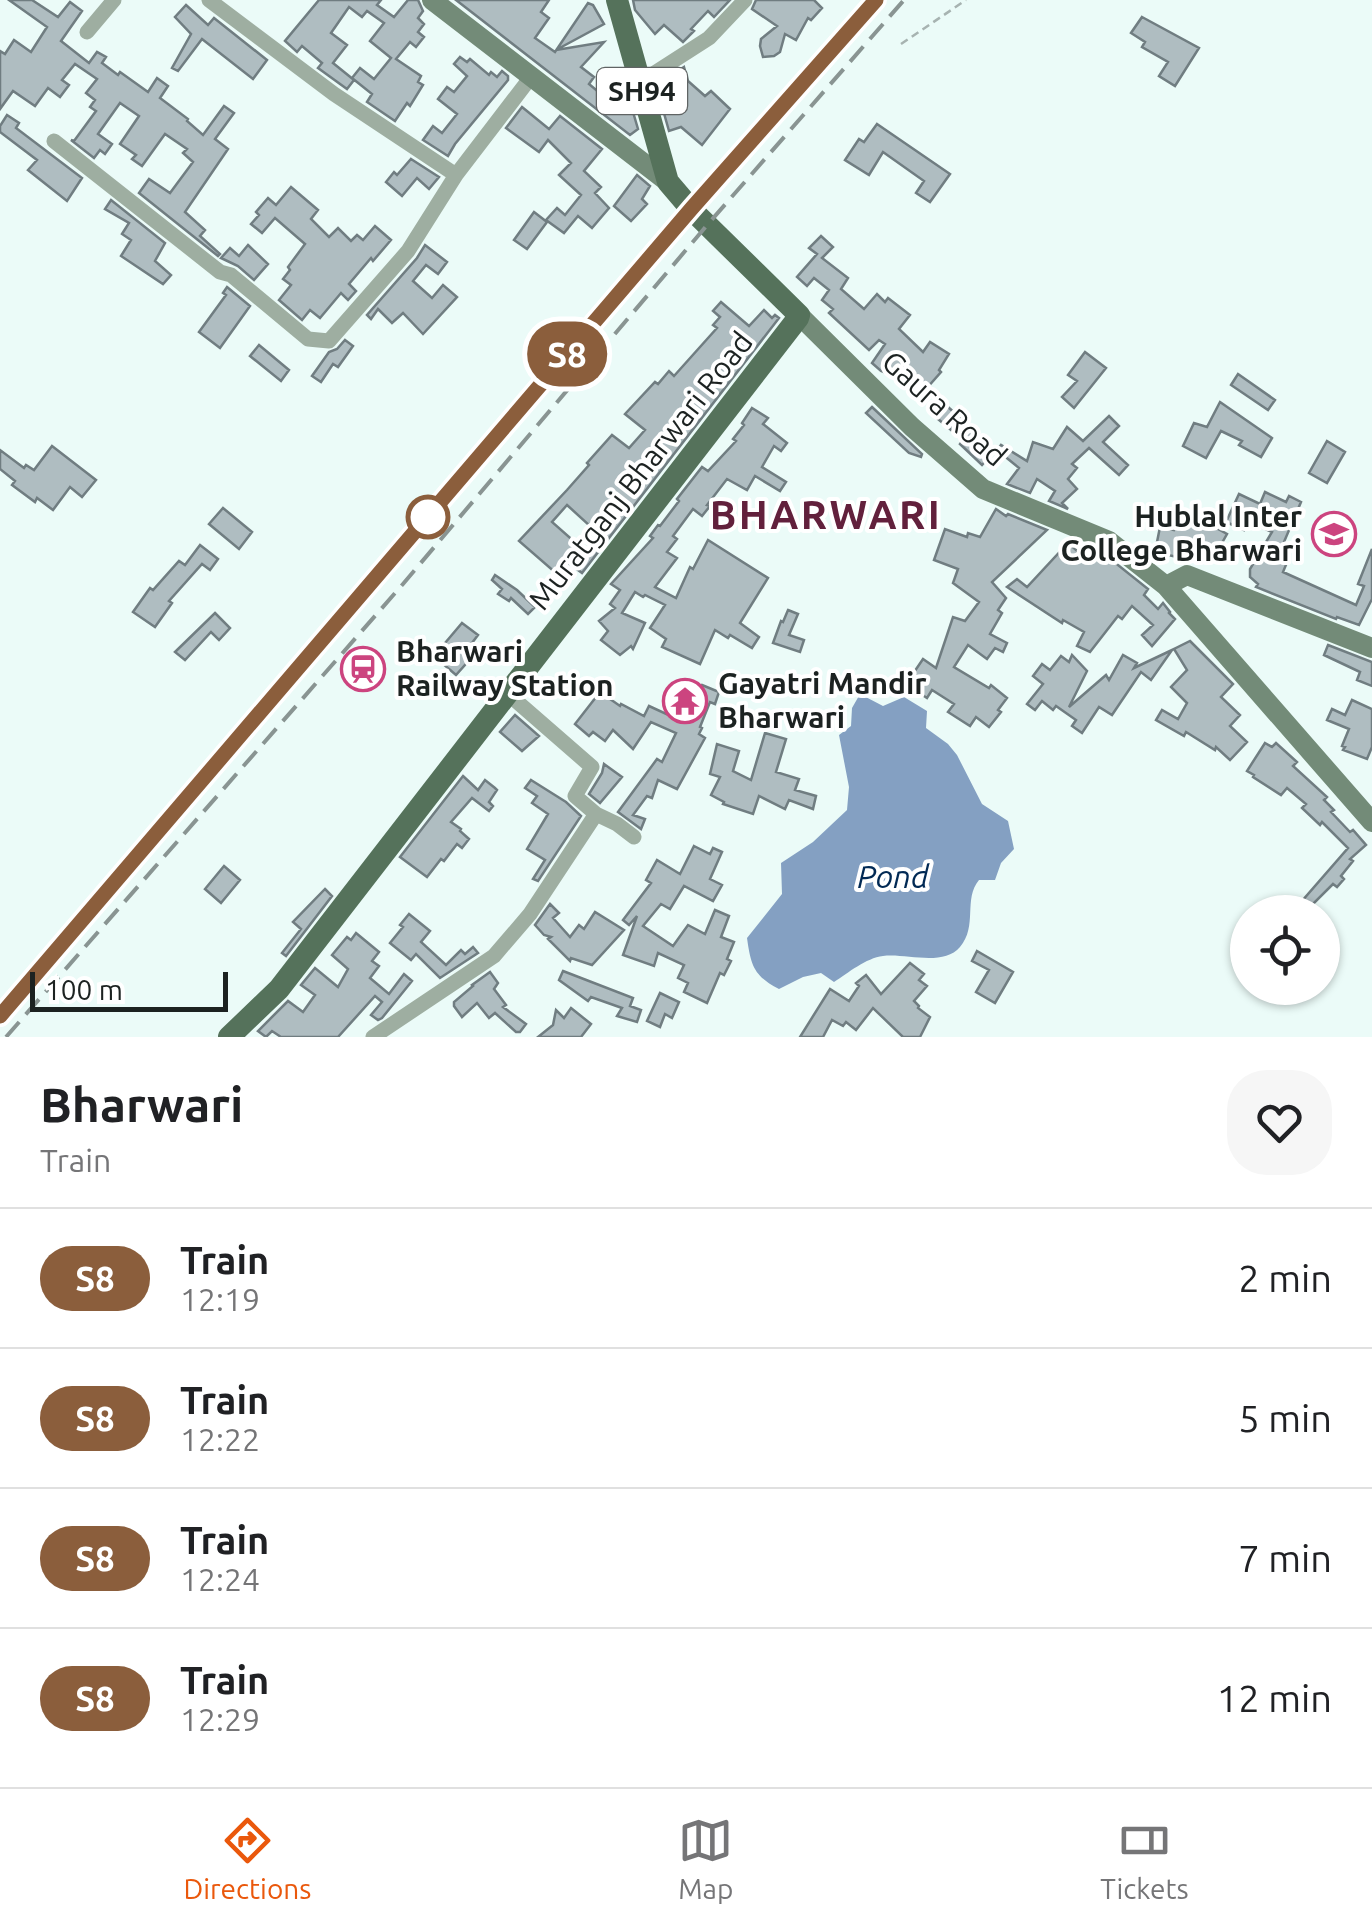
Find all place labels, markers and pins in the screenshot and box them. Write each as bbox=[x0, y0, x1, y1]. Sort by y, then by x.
unlabelled marker bbox=[407, 496, 449, 538]
place label: Hublal Inter College Bharwari bbox=[1060, 499, 1303, 567]
school or university icon: Hublal Inter College Bharwari bbox=[1311, 511, 1357, 557]
place label: Bharwari Railway Station bbox=[396, 634, 614, 702]
station icon: Bharwari Railway Station bbox=[340, 646, 386, 692]
place label: Gayatri Mandir Bharwari bbox=[718, 666, 927, 734]
temple icon: Gayatri Mandir Bharwari bbox=[662, 678, 708, 724]

